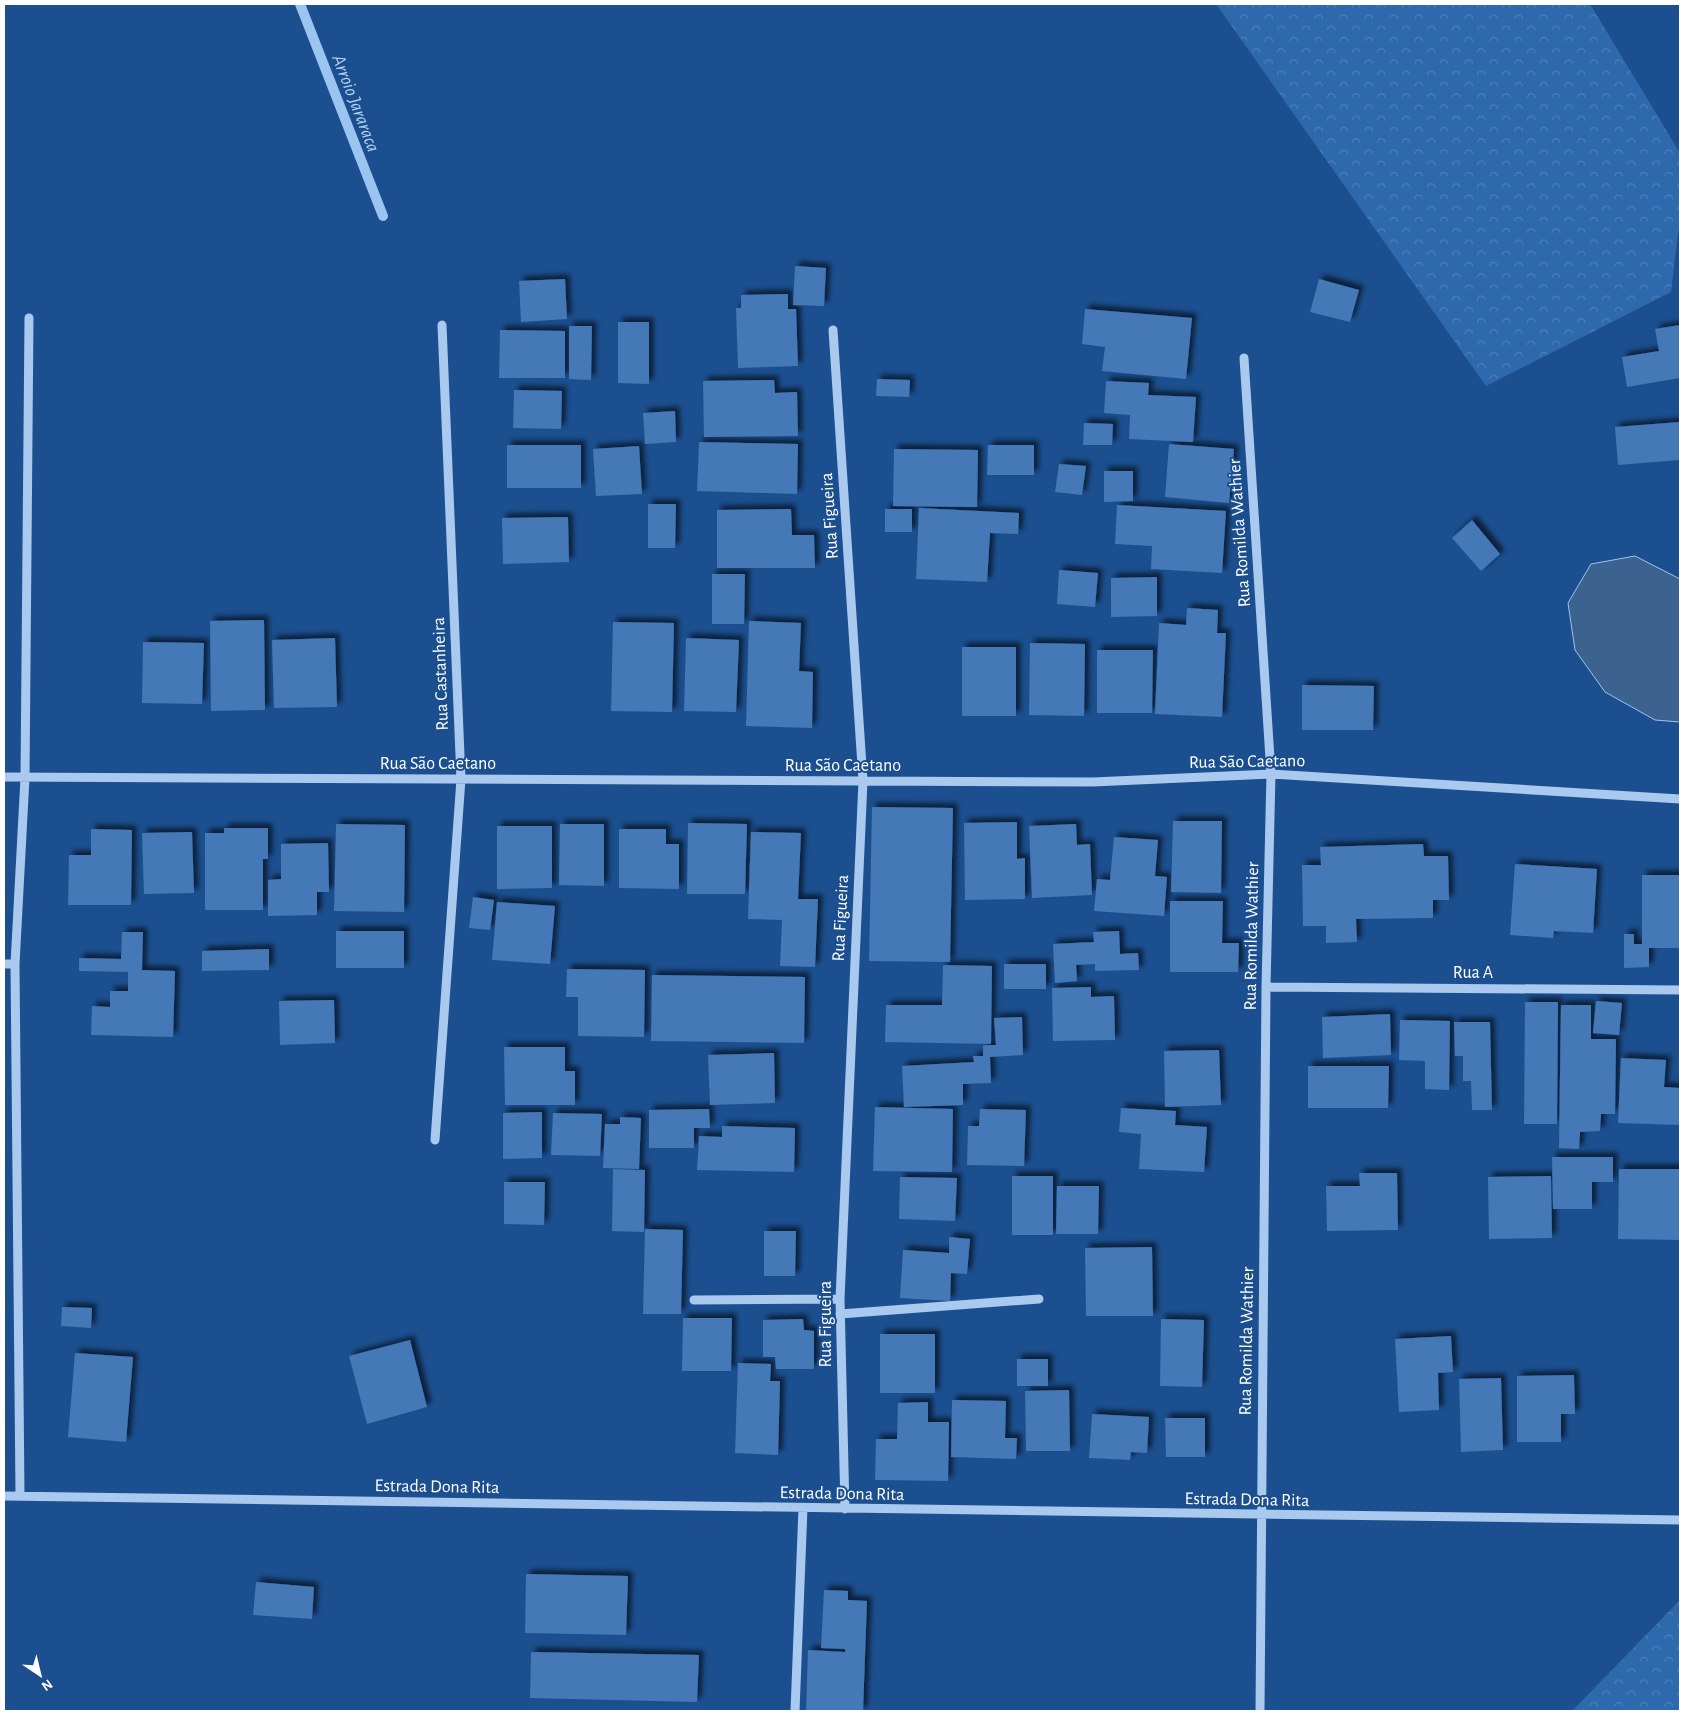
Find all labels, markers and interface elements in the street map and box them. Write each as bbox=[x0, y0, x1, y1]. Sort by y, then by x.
water label: Arroio Jararaca bbox=[328, 51, 383, 155]
street label: Rua Romilda Wathier bbox=[1226, 458, 1254, 608]
street label: Rua Figueira bbox=[818, 472, 842, 560]
street label: Rua Castanheira bbox=[430, 617, 452, 731]
street label: Rua São Caetano bbox=[1189, 752, 1305, 772]
street label: Rua São Caetano bbox=[380, 755, 496, 773]
street label: Rua São Caetano bbox=[785, 757, 901, 775]
street label: Rua Romilda Wathier bbox=[1242, 861, 1262, 1011]
street label: Rua Figueira bbox=[830, 874, 852, 962]
street label: Rua A bbox=[1453, 964, 1494, 982]
street label: Rua Romilda Wathier bbox=[1237, 1266, 1257, 1416]
street label: Rua Figueira bbox=[817, 1281, 835, 1367]
street label: Estrada Dona Rita bbox=[374, 1477, 500, 1497]
street label: Estrada Dona Rita bbox=[779, 1484, 905, 1504]
street label: Estrada Dona Rita bbox=[1184, 1490, 1310, 1510]
north arrow bbox=[15, 1650, 65, 1700]
text: N bbox=[39, 1676, 55, 1693]

